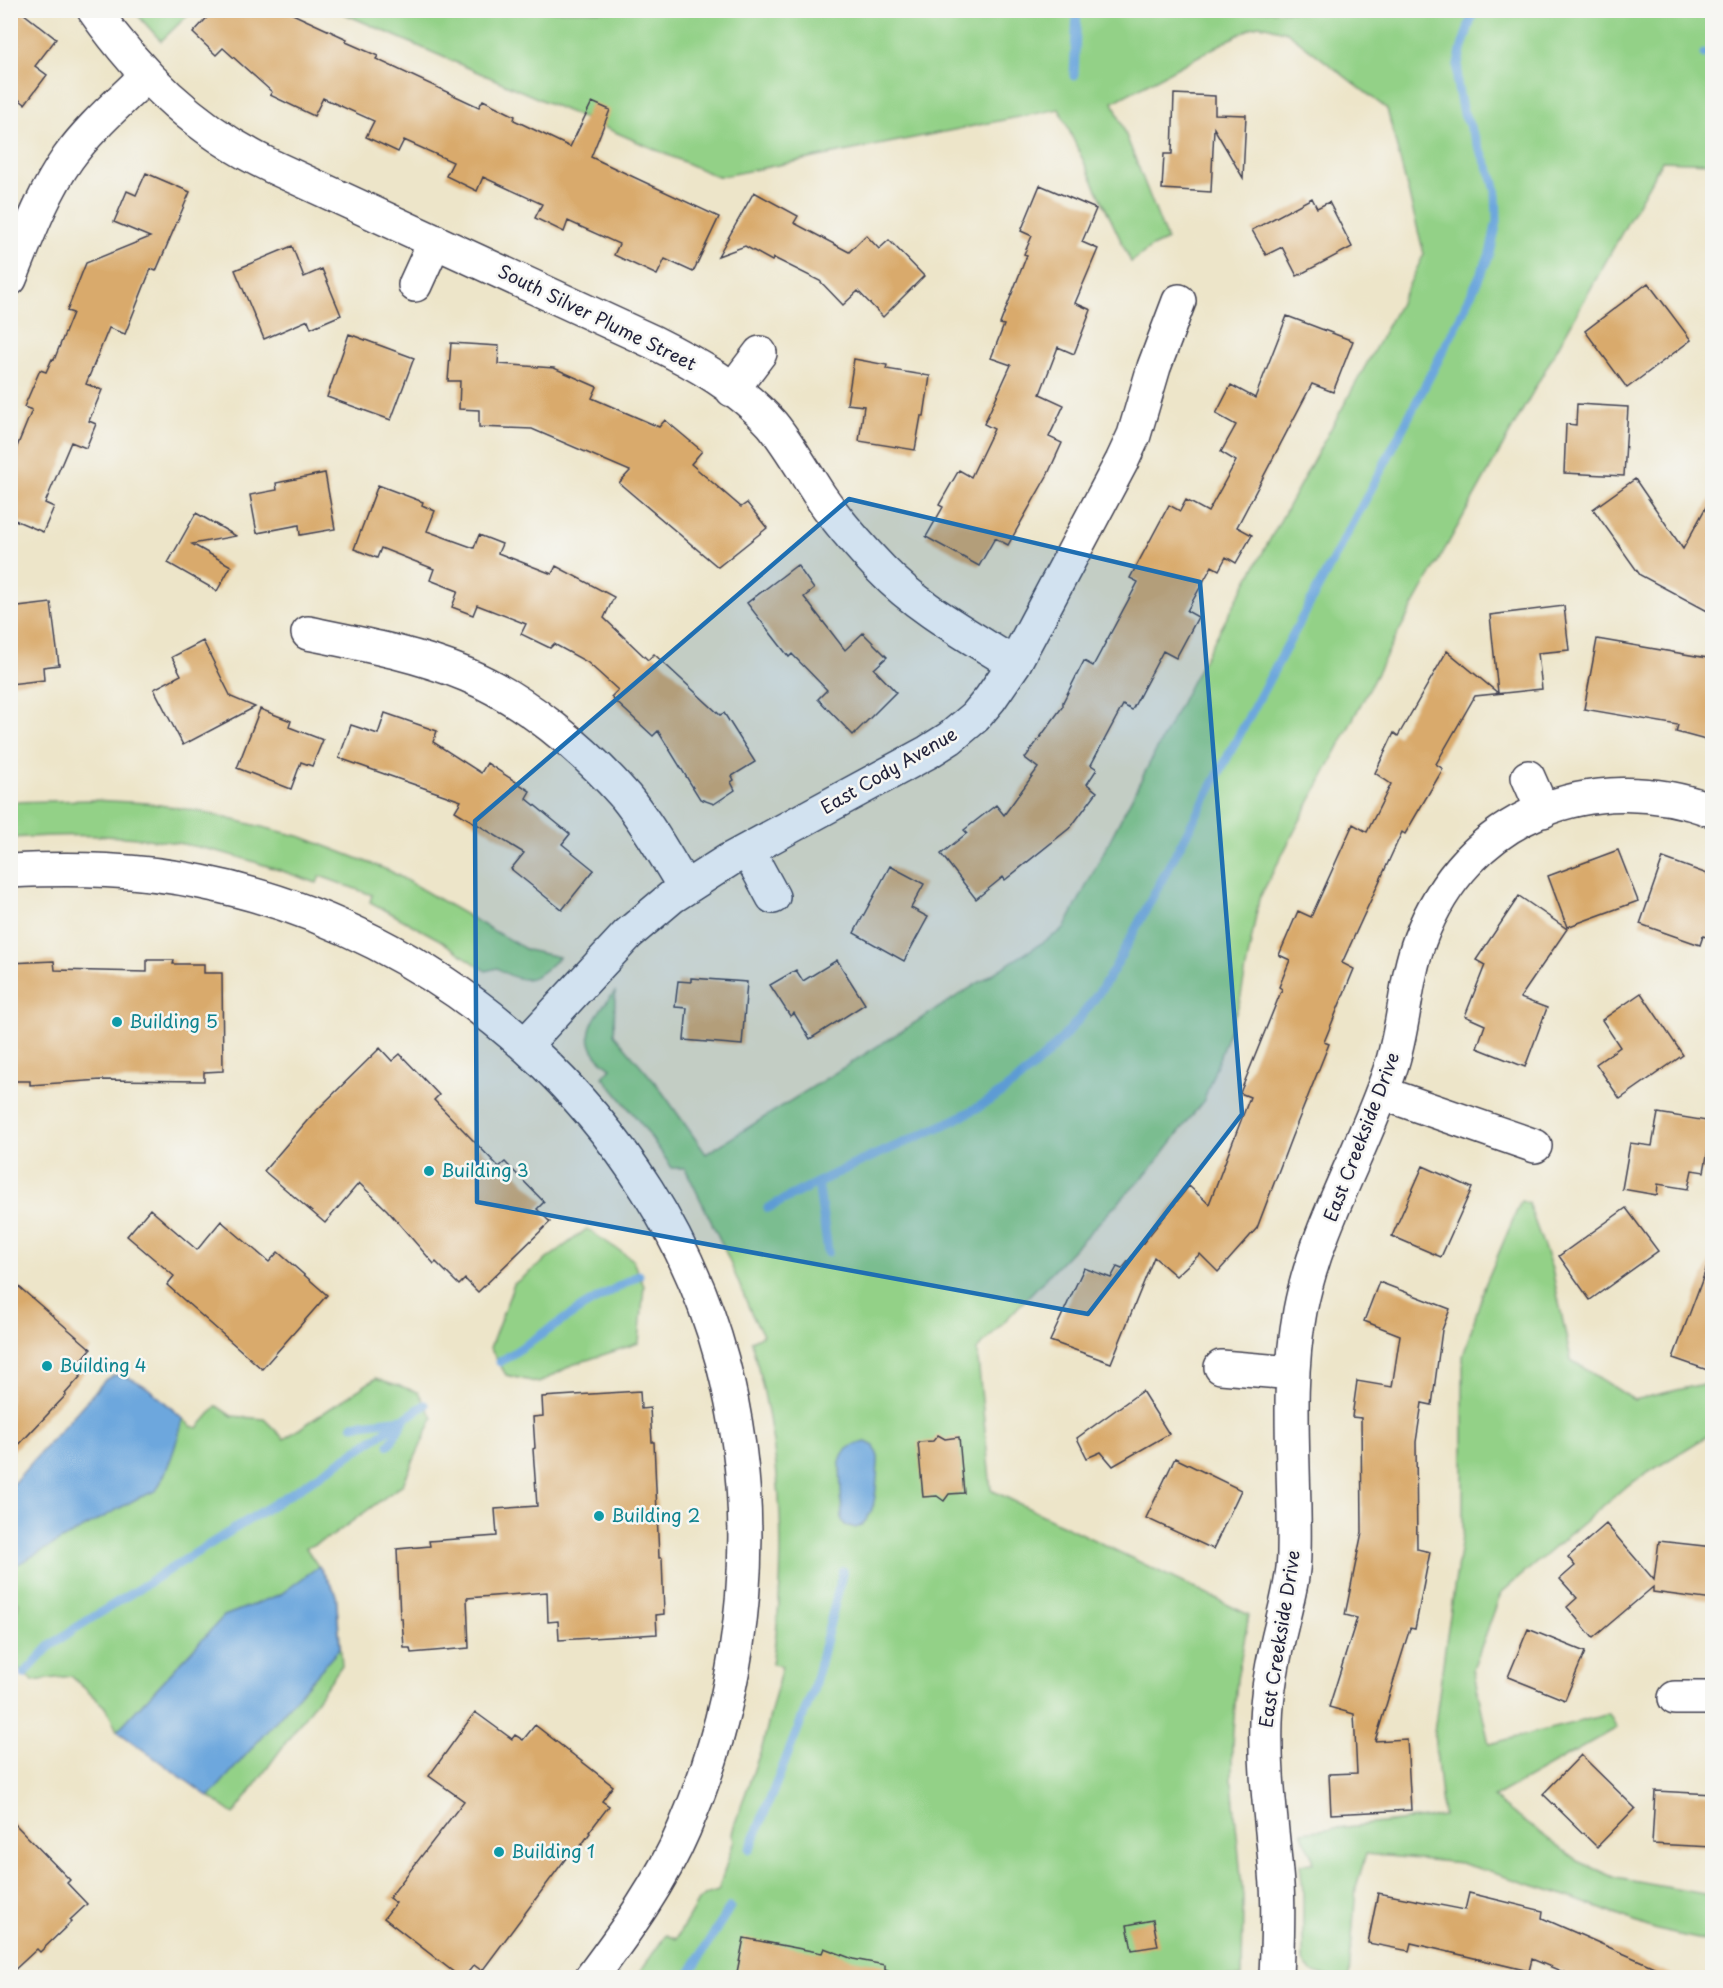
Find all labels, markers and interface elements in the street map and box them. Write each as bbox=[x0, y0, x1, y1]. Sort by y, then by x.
street label: South Silver Plume Street bbox=[494, 257, 701, 377]
street label: East Cody Avenue bbox=[815, 719, 962, 820]
place label: Building 5 bbox=[129, 1007, 218, 1034]
marker: Building 5 bbox=[110, 1015, 124, 1029]
street label: East Creekside Drive bbox=[1316, 1048, 1405, 1225]
place label: Building 3 bbox=[441, 1156, 529, 1183]
marker: Building 3 bbox=[422, 1164, 436, 1178]
place label: Building 4 bbox=[59, 1351, 147, 1378]
marker: Building 4 bbox=[40, 1359, 54, 1373]
place label: Building 2 bbox=[611, 1501, 700, 1528]
marker: Building 2 bbox=[592, 1509, 606, 1523]
street label: East Creekside Drive bbox=[1251, 1548, 1306, 1729]
place label: Building 1 bbox=[511, 1837, 595, 1864]
marker: Building 1 bbox=[492, 1845, 506, 1859]

